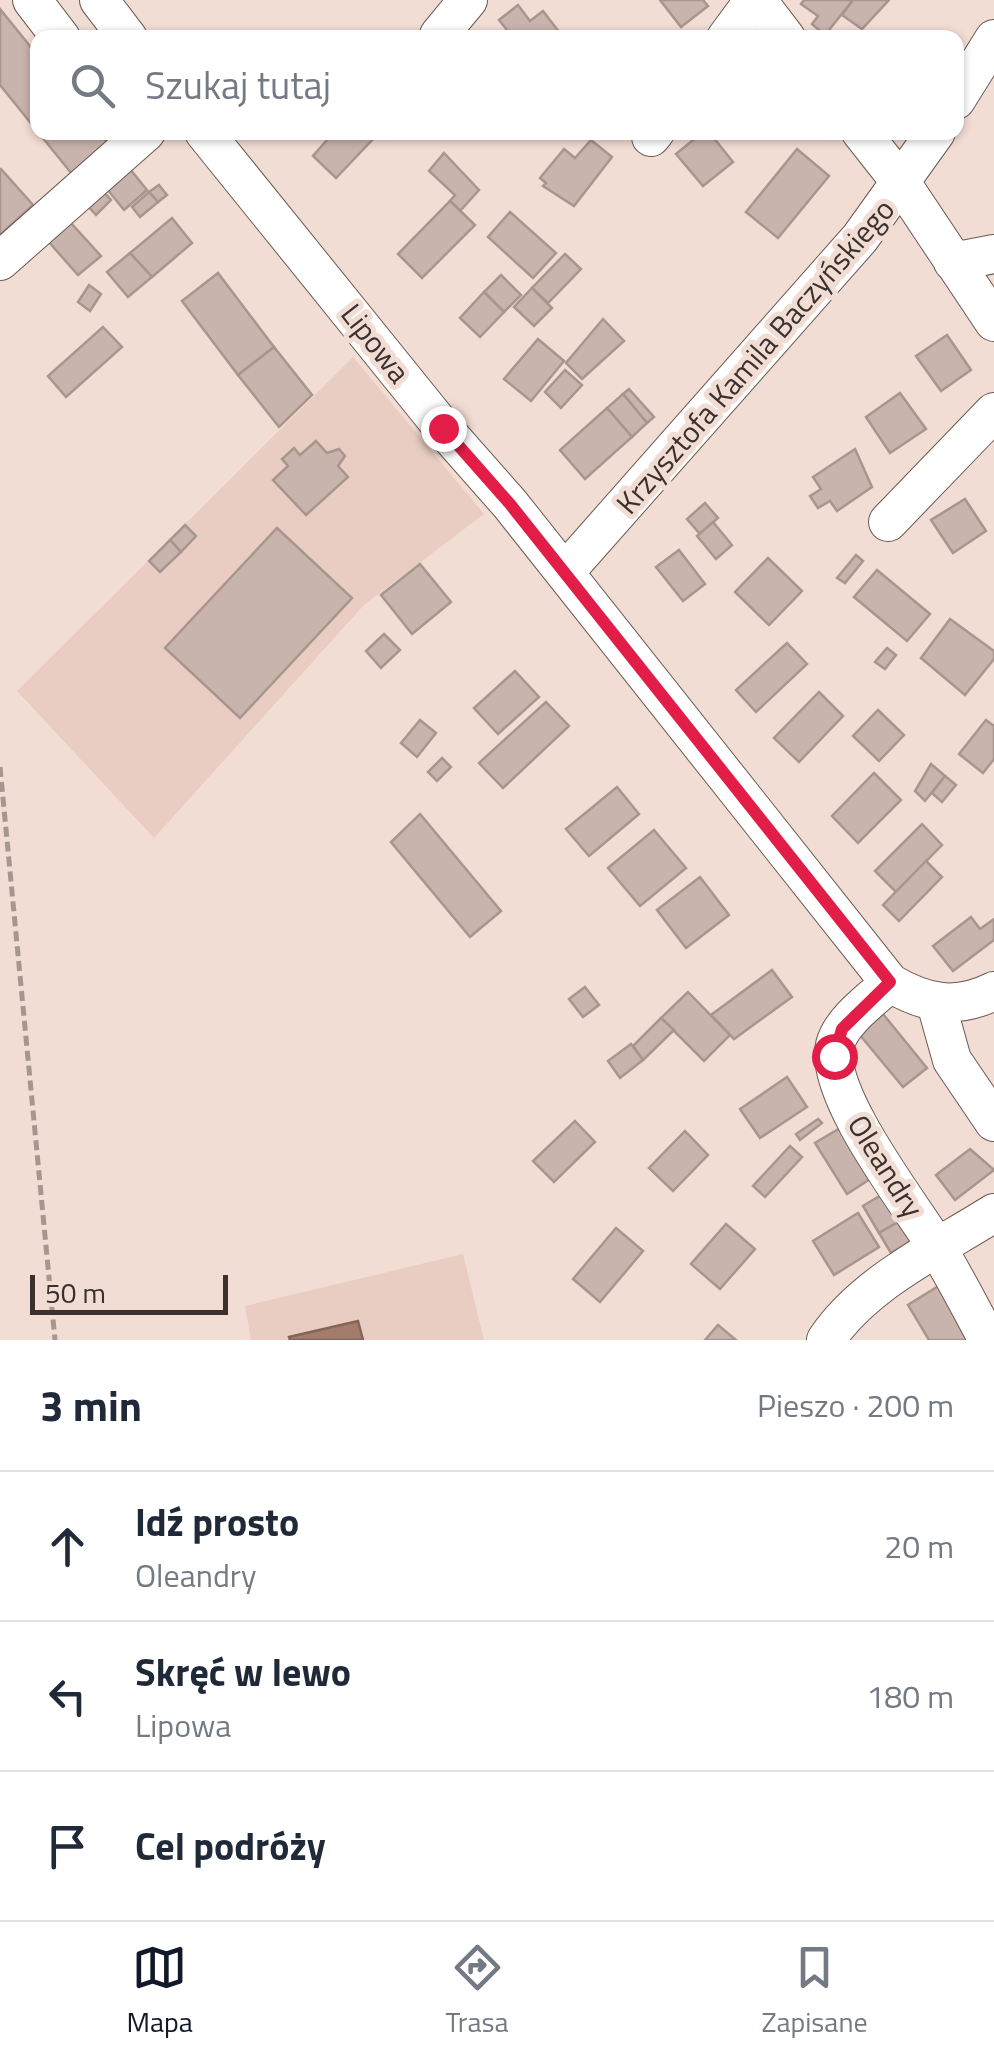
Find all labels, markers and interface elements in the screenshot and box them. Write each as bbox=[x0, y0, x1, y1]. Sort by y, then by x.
search box bbox=[30, 30, 964, 140]
text: Szukaj tutaj bbox=[145, 56, 331, 114]
icon: search bbox=[65, 58, 120, 113]
street label: Krzysztofa Kamila Baczyńskiego bbox=[605, 188, 905, 524]
street label: Lipowa bbox=[330, 293, 422, 393]
route end bbox=[421, 406, 467, 452]
route start bbox=[812, 1034, 858, 1080]
street label: Oleandry bbox=[836, 1106, 936, 1226]
scale bar bbox=[30, 1270, 228, 1314]
text: 50 m bbox=[45, 1271, 106, 1314]
text: 3 min bbox=[40, 1373, 142, 1437]
text: Pieszo · 200 m bbox=[757, 1381, 954, 1429]
text: Idź prosto bbox=[135, 1493, 299, 1551]
icon: ahead bbox=[40, 1519, 95, 1574]
text: 20 m bbox=[884, 1522, 954, 1570]
text: Oleandry bbox=[135, 1551, 256, 1599]
text: Skręć w lewo bbox=[135, 1643, 351, 1701]
icon: left bbox=[40, 1669, 95, 1724]
text: 180 m bbox=[866, 1672, 954, 1720]
text: Lipowa bbox=[135, 1701, 231, 1749]
text: Cel podróży bbox=[135, 1817, 326, 1875]
icon: arrive bbox=[40, 1819, 95, 1874]
tab: Mapa bbox=[126, 1940, 193, 2043]
tab: Trasa bbox=[446, 1940, 509, 2043]
tab: Zapisane bbox=[761, 1940, 868, 2043]

